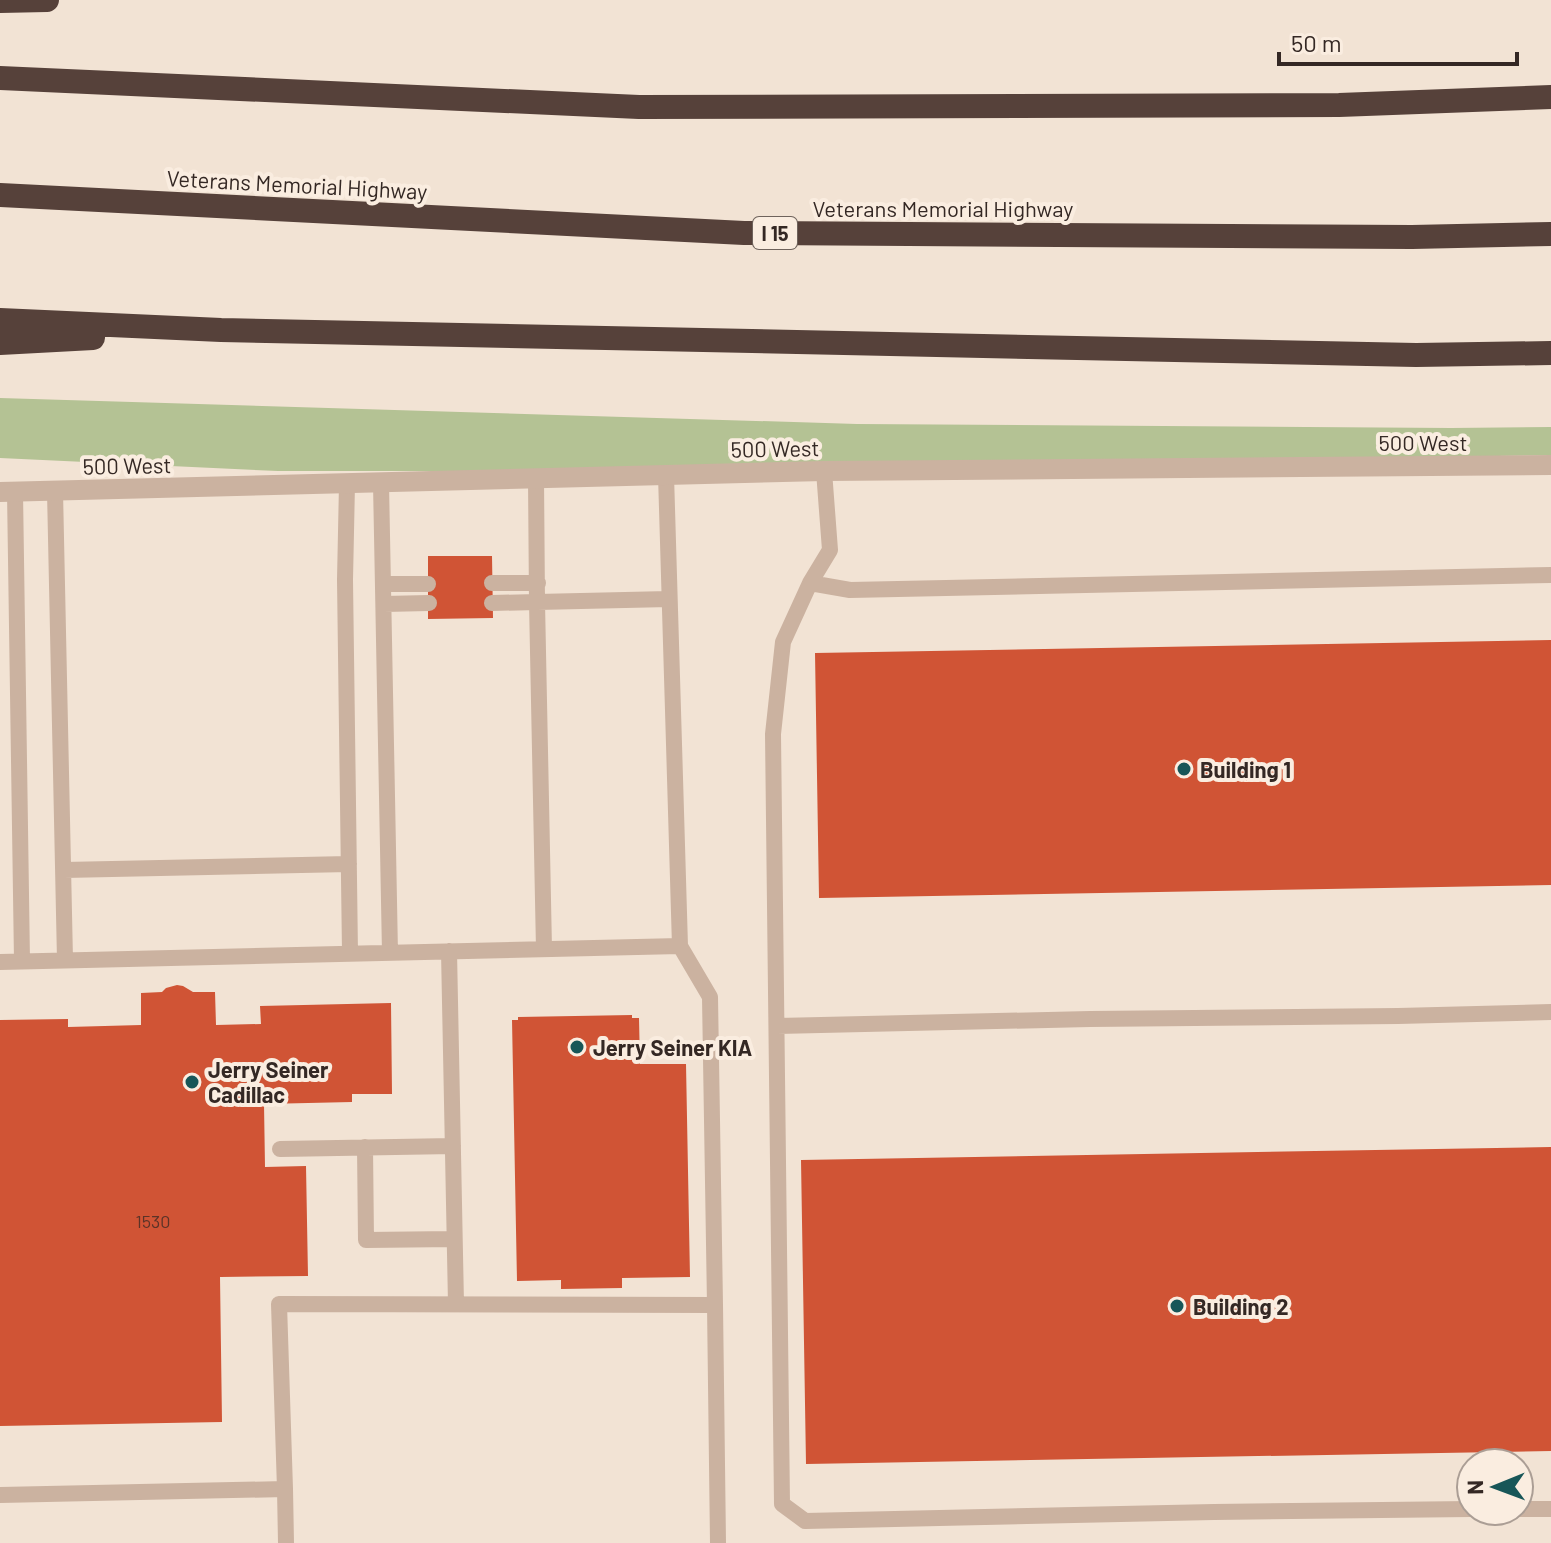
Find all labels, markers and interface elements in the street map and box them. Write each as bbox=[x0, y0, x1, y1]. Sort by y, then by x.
scale bar bbox=[1279, 16, 1517, 66]
text: 50 m bbox=[1291, 28, 1342, 57]
street label: Veterans Memorial Highway bbox=[166, 164, 428, 204]
street label: Veterans Memorial Highway bbox=[812, 195, 1074, 221]
road number: I 15 bbox=[753, 217, 797, 249]
street label: 500 West bbox=[1379, 429, 1467, 455]
street label: 500 West bbox=[730, 434, 820, 462]
street label: 500 West bbox=[82, 451, 172, 479]
place label: Building 1 bbox=[1200, 756, 1291, 782]
marker: Building 1 bbox=[1175, 760, 1193, 778]
place label: Jerry Seiner KIA bbox=[593, 1034, 752, 1060]
marker: Jerry Seiner KIA bbox=[568, 1038, 586, 1056]
place label: Jerry Seiner Cadillac bbox=[208, 1056, 329, 1107]
marker: Jerry Seiner Cadillac bbox=[183, 1073, 201, 1091]
house number: 1530 bbox=[136, 1210, 171, 1232]
place label: Building 2 bbox=[1193, 1293, 1289, 1319]
marker: Building 2 bbox=[1168, 1297, 1186, 1315]
north arrow bbox=[1455, 1447, 1535, 1527]
text: N bbox=[1461, 1480, 1487, 1495]

